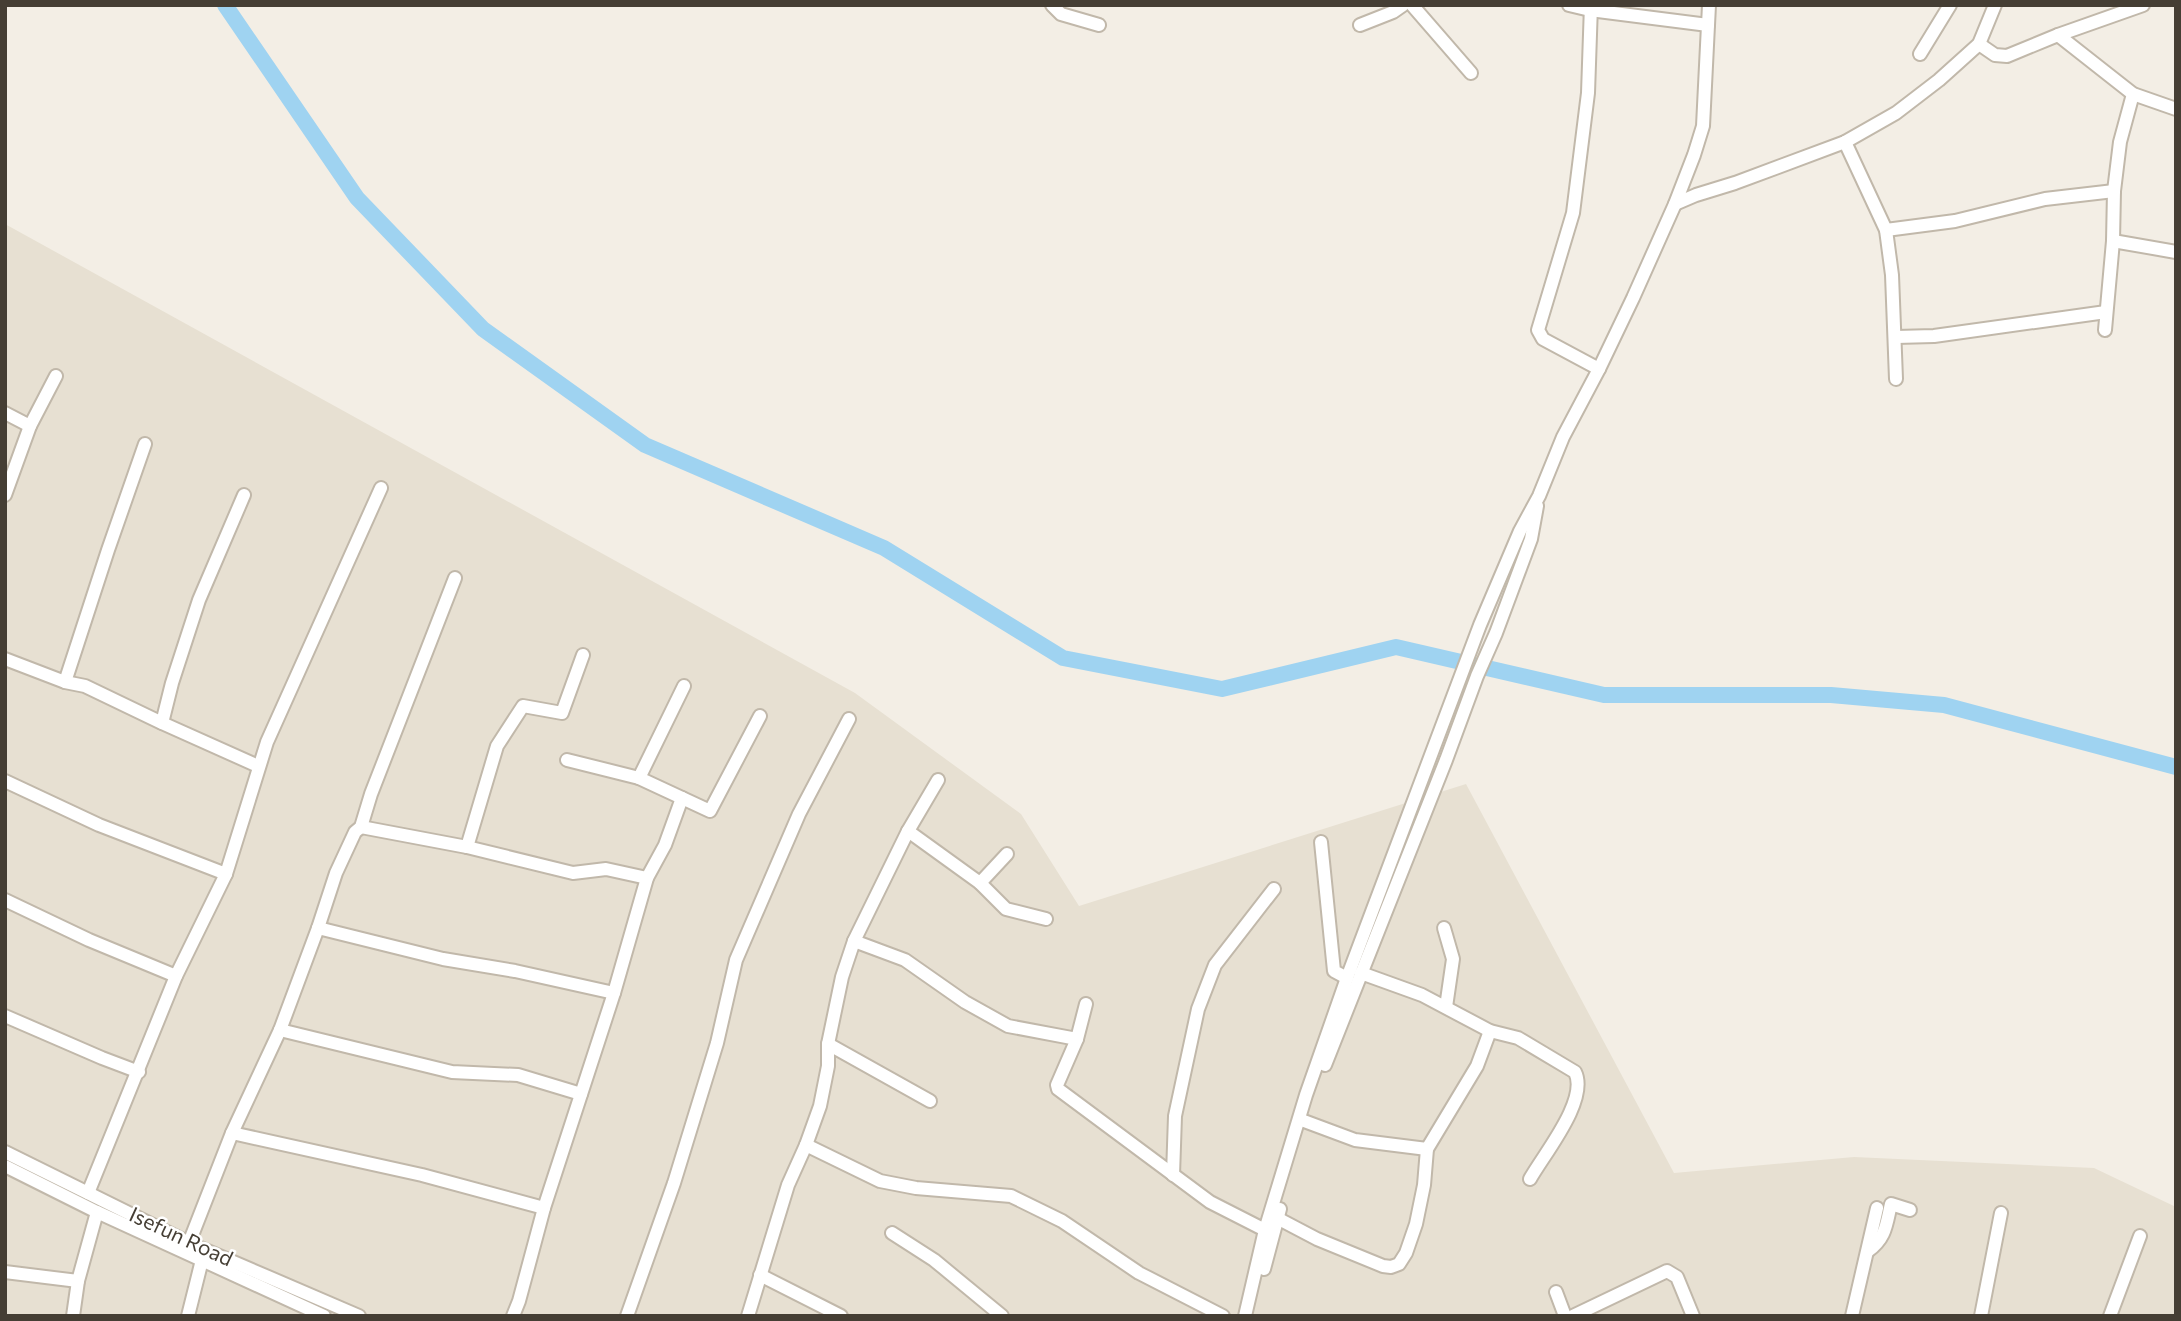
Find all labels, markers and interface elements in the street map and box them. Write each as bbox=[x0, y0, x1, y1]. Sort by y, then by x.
street label: Isefun Road bbox=[126, 1201, 237, 1271]

